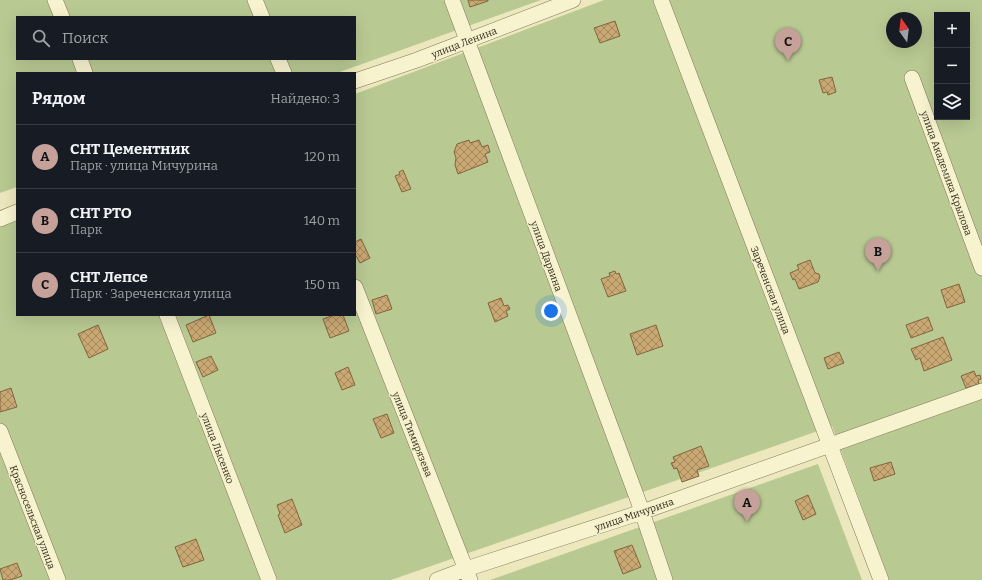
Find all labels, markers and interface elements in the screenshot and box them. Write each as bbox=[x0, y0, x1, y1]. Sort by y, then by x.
north arrow bbox=[886, 12, 922, 48]
map controls bbox=[934, 12, 970, 120]
button: + bbox=[934, 12, 970, 48]
search box bbox=[16, 16, 356, 60]
street label: улица Ленина bbox=[429, 25, 499, 61]
icon: search bbox=[30, 27, 52, 49]
pin: C bbox=[775, 28, 801, 61]
text: Поиск bbox=[62, 29, 108, 47]
button: − bbox=[934, 48, 970, 84]
button: layers bbox=[934, 84, 970, 120]
text: Рядом bbox=[32, 88, 85, 109]
text: Найдено: 3 bbox=[271, 91, 340, 106]
street label: улица Академика Крылова bbox=[918, 108, 974, 238]
text: СНТ Цементник bbox=[70, 140, 190, 158]
text: A bbox=[40, 149, 50, 164]
text: 120 m bbox=[304, 149, 340, 164]
text: Парк · улица Мичурина bbox=[70, 158, 218, 173]
text: СНТ РТО bbox=[70, 204, 132, 222]
text: B bbox=[41, 213, 49, 228]
text: 140 m bbox=[304, 213, 340, 228]
street label: улица Дарвина bbox=[527, 219, 565, 294]
text: Парк bbox=[70, 222, 102, 237]
pin: B bbox=[865, 238, 891, 271]
street label: Зареченская улица bbox=[748, 245, 793, 337]
text: СНТ Лепсе bbox=[70, 268, 148, 286]
text: C bbox=[41, 277, 49, 292]
text: 150 m bbox=[304, 277, 340, 292]
text: Парк · Зареченская улица bbox=[70, 286, 232, 301]
your location bbox=[541, 301, 561, 321]
street label: улица Тимирязева bbox=[389, 389, 435, 479]
street label: улица Лысенко bbox=[198, 410, 236, 486]
street label: Красносельская улица bbox=[7, 464, 58, 571]
pin: A bbox=[734, 489, 760, 522]
street label: улица Мичурина bbox=[592, 496, 676, 534]

